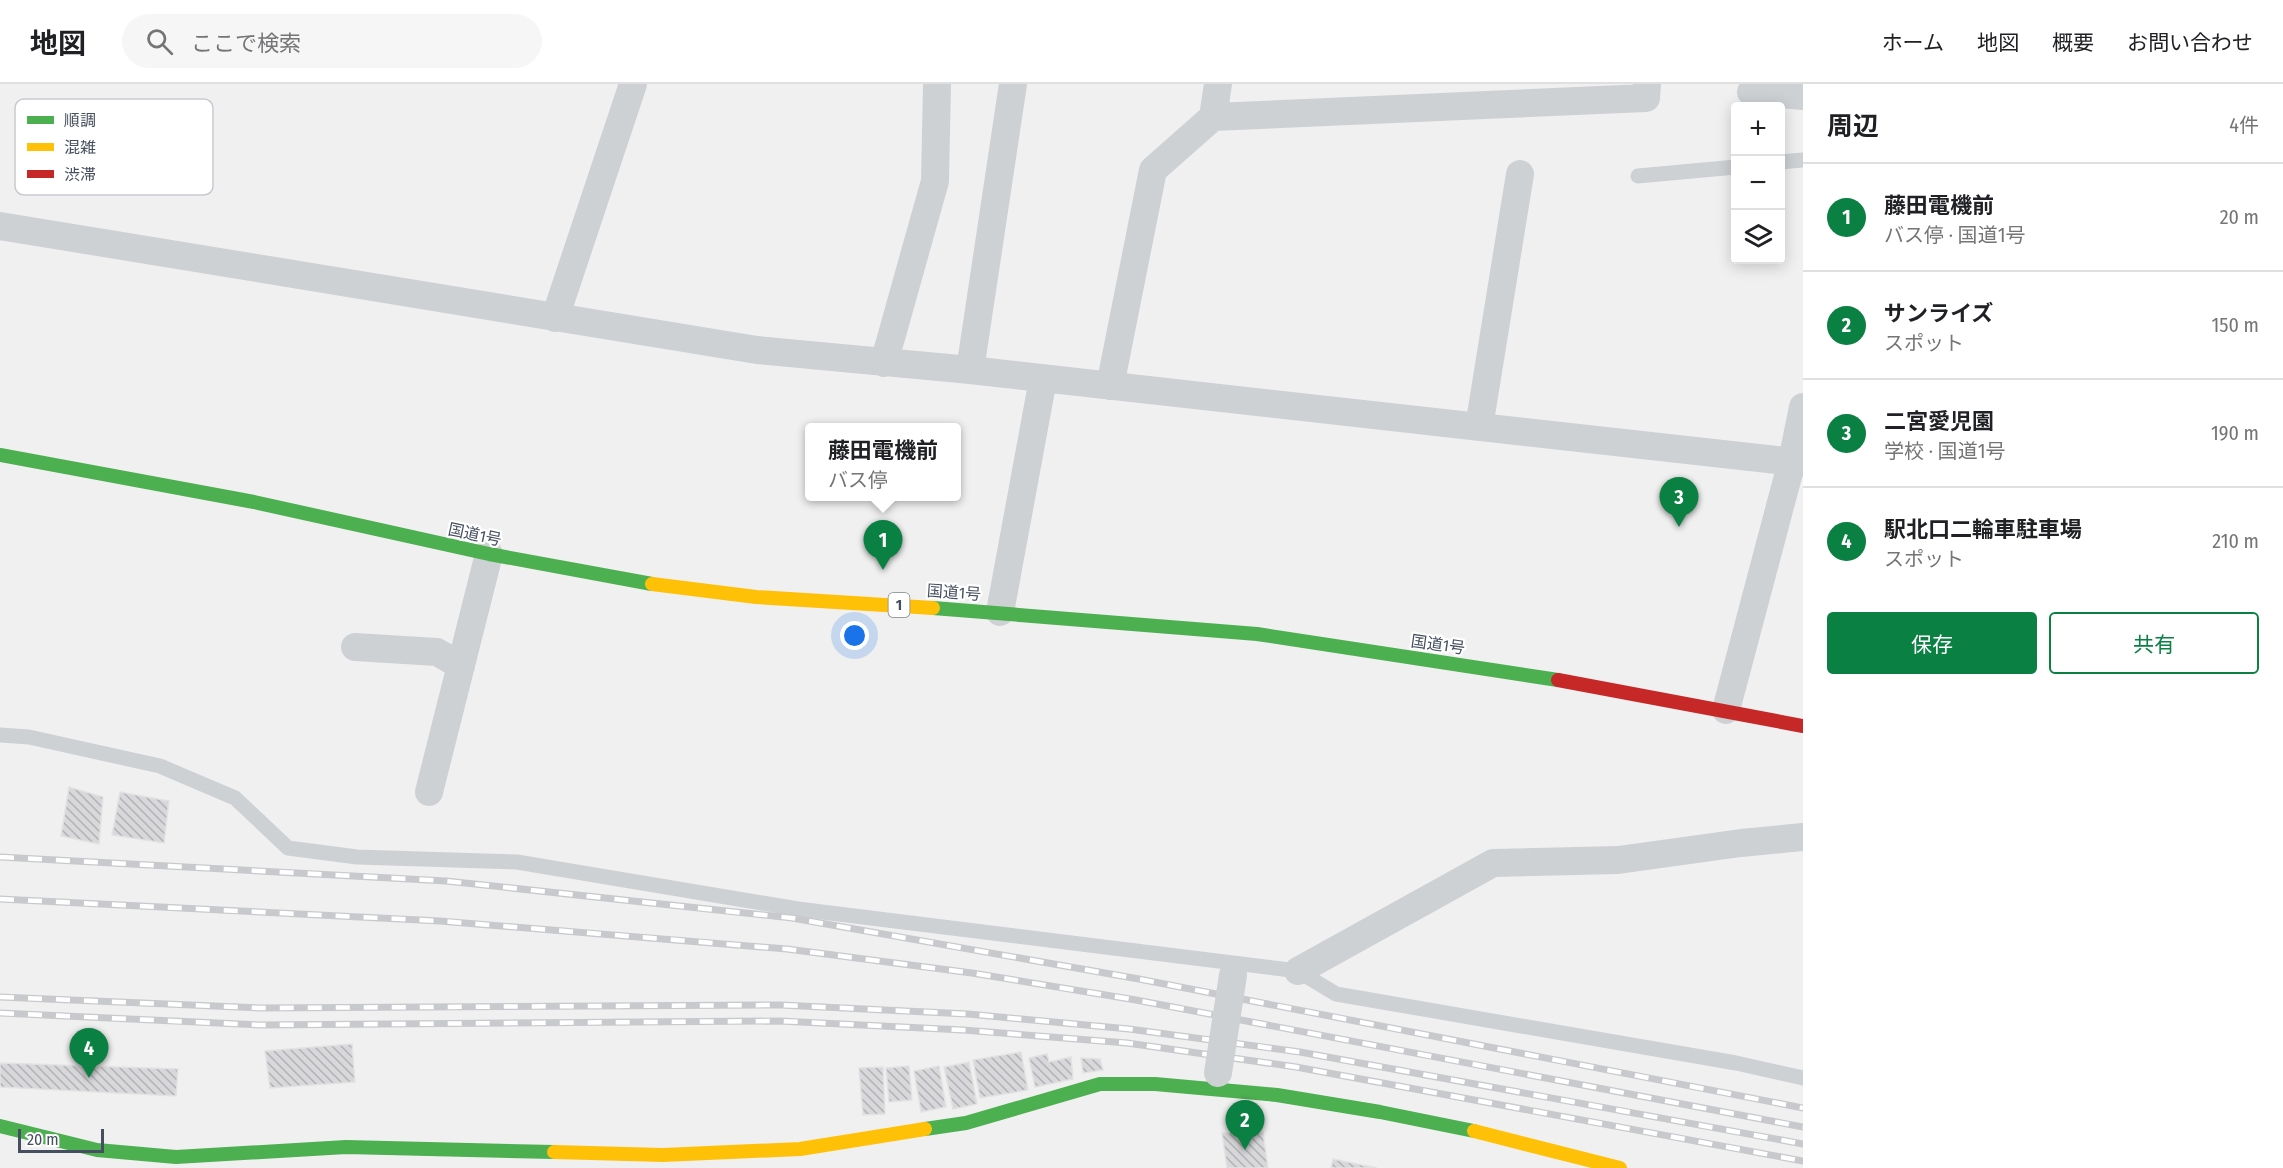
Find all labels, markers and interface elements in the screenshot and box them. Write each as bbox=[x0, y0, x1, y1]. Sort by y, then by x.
search box bbox=[122, 14, 542, 68]
icon: search bbox=[143, 25, 176, 58]
text: 地図 bbox=[30, 27, 86, 60]
text: ここで検索 bbox=[191, 30, 301, 57]
text: ホーム bbox=[1882, 30, 1944, 56]
text: 地図 bbox=[1977, 30, 2019, 56]
text: 概要 bbox=[2052, 30, 2094, 56]
text: お問い合わせ bbox=[2127, 30, 2253, 56]
legend bbox=[15, 99, 213, 195]
map controls bbox=[1731, 102, 1785, 264]
button: + bbox=[1731, 102, 1785, 156]
text: 順調 bbox=[64, 111, 96, 130]
text: 周辺 bbox=[1827, 111, 1879, 142]
text: 4件 bbox=[2229, 113, 2259, 137]
text: 混雑 bbox=[64, 138, 96, 157]
button: − bbox=[1731, 156, 1785, 210]
text: 渋滞 bbox=[64, 165, 96, 184]
text: 藤田電機前 bbox=[1884, 192, 1994, 219]
text: 1 bbox=[1842, 205, 1851, 229]
text: 20 m bbox=[2220, 205, 2259, 229]
button: layers bbox=[1731, 210, 1785, 264]
text: バス停 · 国道1号 bbox=[1884, 223, 2025, 247]
text: サンライズ bbox=[1884, 300, 1993, 327]
text: 2 bbox=[1842, 313, 1851, 337]
text: 150 m bbox=[2212, 313, 2259, 337]
text: スポット bbox=[1884, 331, 1964, 355]
text: 二宮愛児園 bbox=[1884, 408, 1994, 435]
text: 3 bbox=[1842, 421, 1851, 445]
text: 190 m bbox=[2211, 421, 2259, 445]
popup bbox=[805, 423, 961, 501]
text: 藤田電機前 bbox=[828, 437, 938, 464]
text: 学校 · 国道1号 bbox=[1884, 439, 2005, 463]
text: バス停 bbox=[828, 468, 888, 492]
pin: 3 bbox=[1660, 478, 1698, 527]
text: 駅北口二輪車駐車場 bbox=[1884, 516, 2082, 543]
street label: 国道1号 bbox=[446, 520, 503, 549]
pin: 1 bbox=[864, 520, 902, 570]
text: 4 bbox=[1841, 529, 1852, 553]
text: 210 m bbox=[2212, 529, 2259, 553]
text: スポット bbox=[1884, 547, 1964, 571]
street label: 国道1号 bbox=[926, 581, 982, 604]
road number: 1 bbox=[888, 593, 910, 617]
button: 保存 bbox=[1827, 612, 2037, 674]
button: 共有 bbox=[2049, 612, 2259, 674]
your location bbox=[840, 621, 869, 650]
street label: 国道1号 bbox=[1410, 631, 1466, 658]
pin: 4 bbox=[70, 1028, 109, 1078]
pin: 2 bbox=[1226, 1100, 1264, 1150]
scale bar bbox=[18, 1126, 104, 1154]
text: 20 m bbox=[27, 1130, 58, 1149]

